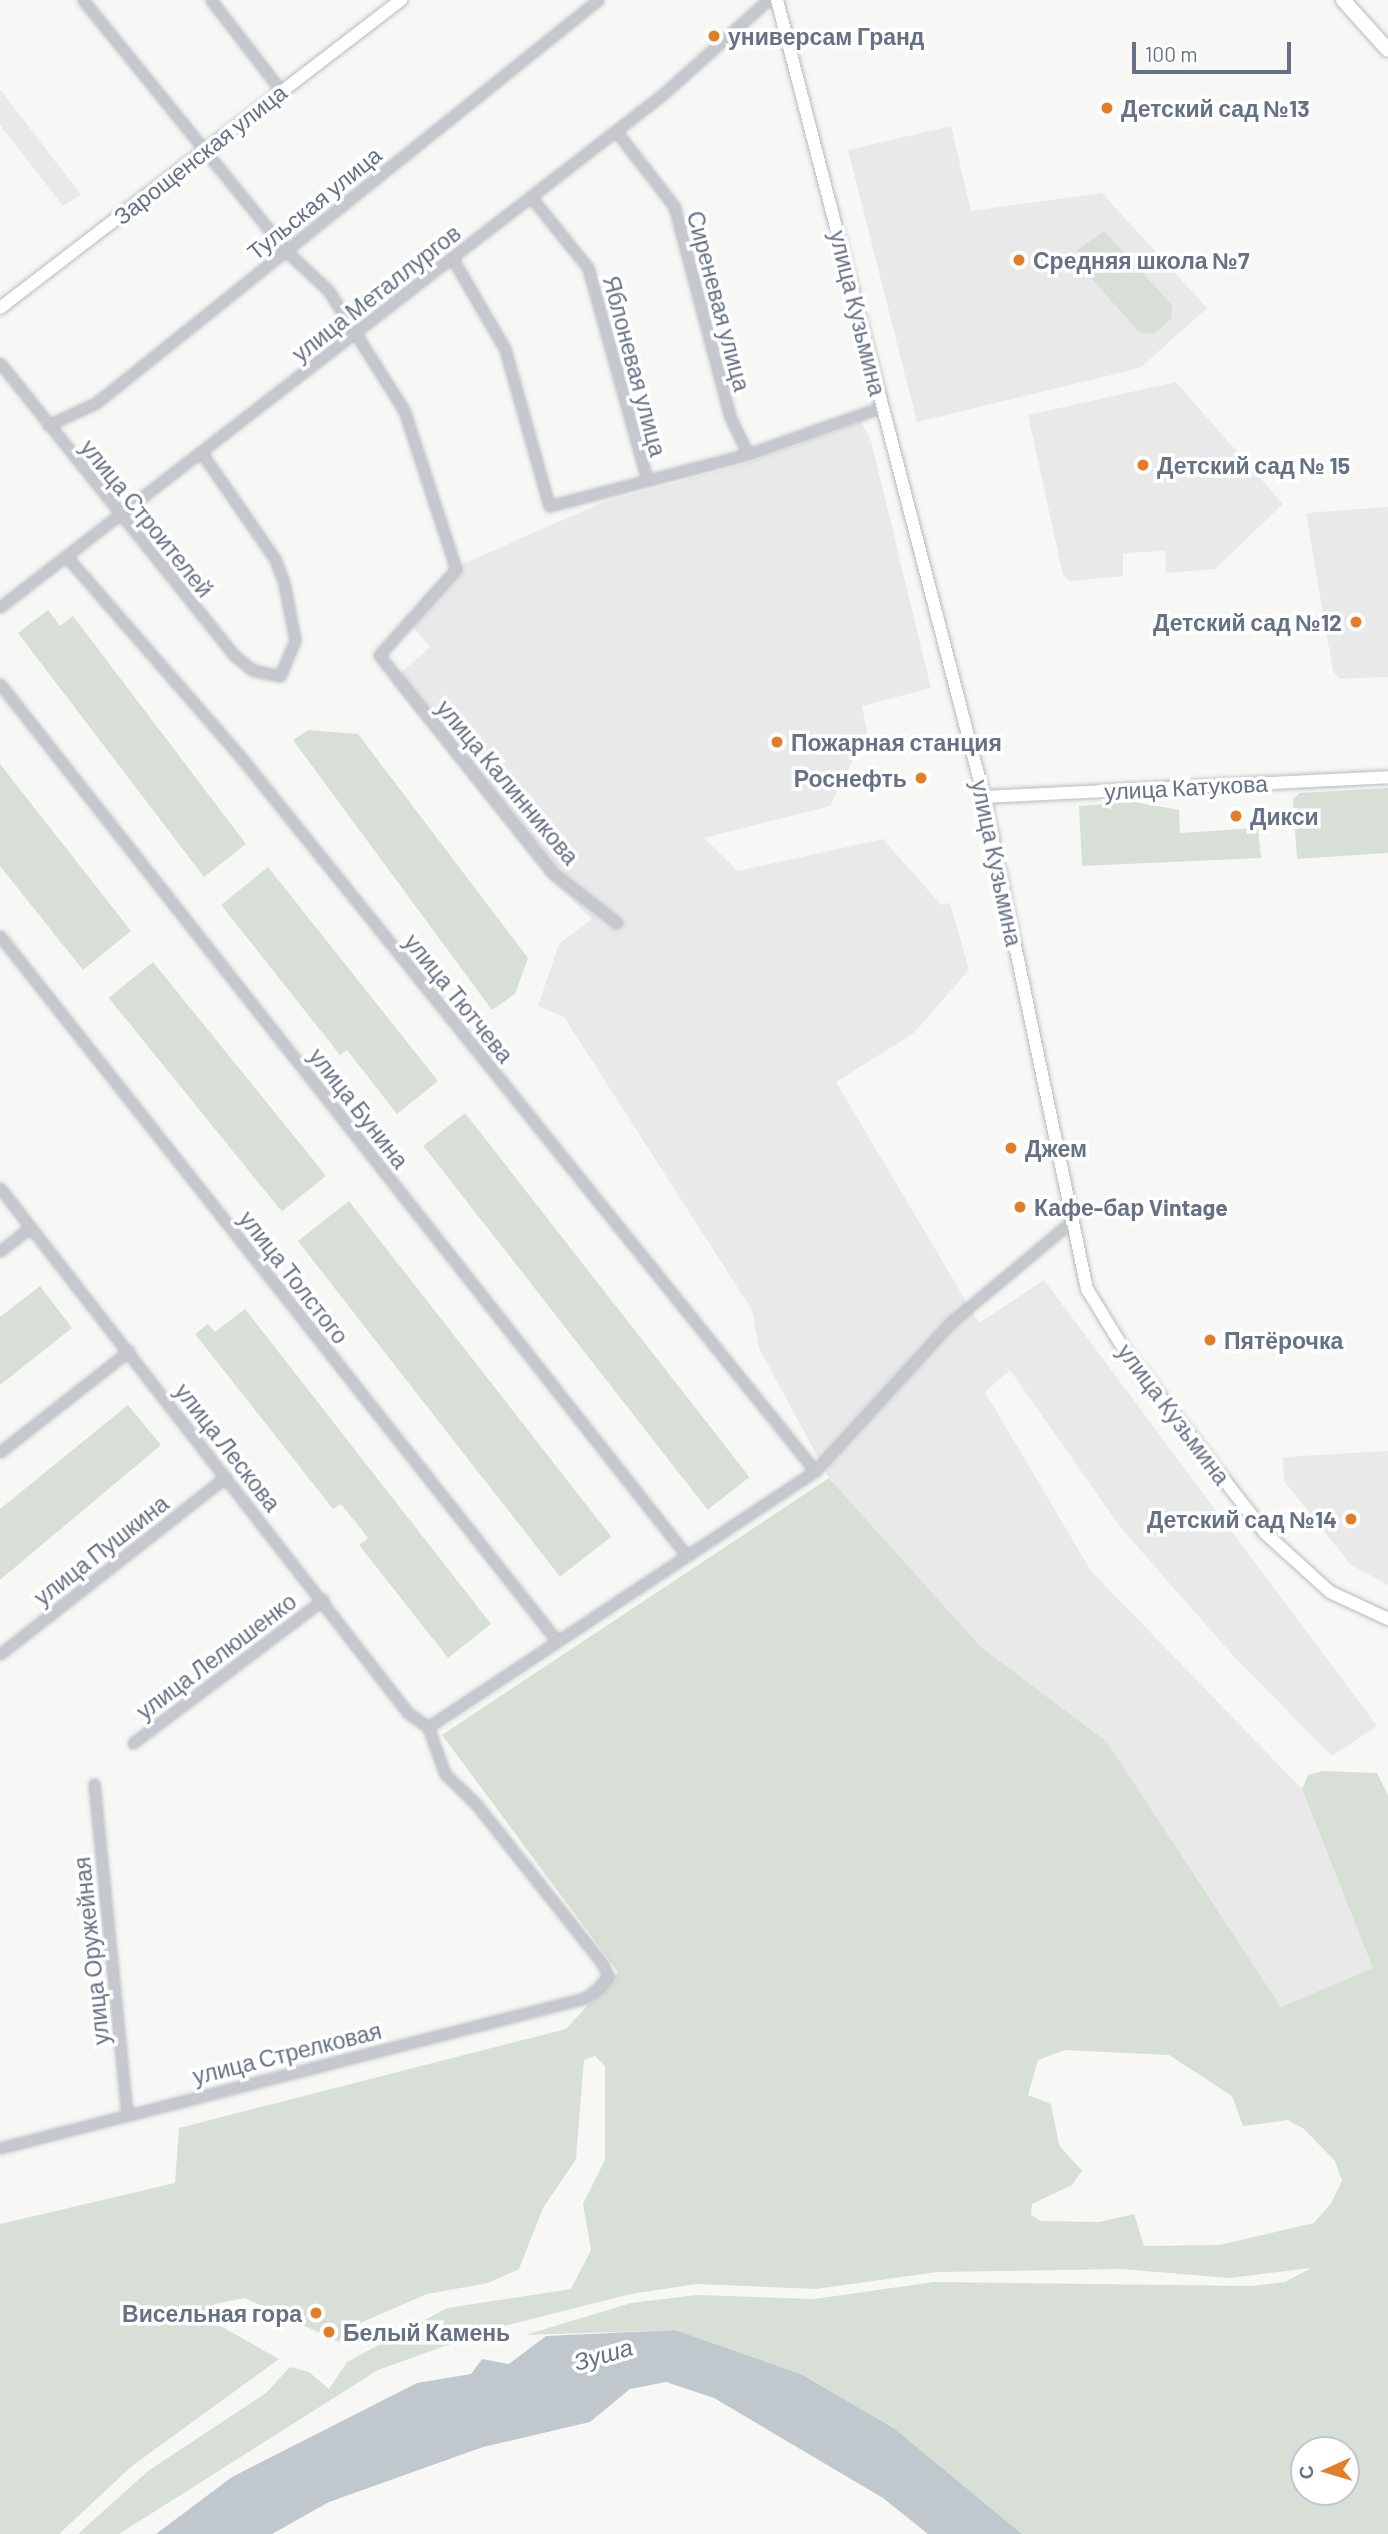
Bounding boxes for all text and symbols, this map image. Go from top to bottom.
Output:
place label: универсам Гранд [728,22,924,50]
marker: универсам Гранд [706,28,722,44]
scale bar [1136,28,1295,72]
text: 100 m [1145,41,1198,66]
street label: Зарощенская улица [108,78,292,230]
place label: Детский сад №13 [1121,94,1310,122]
marker: Детский сад №13 [1099,100,1115,116]
street label: Тульская улица [241,141,387,265]
street label: Сиреневая улица [682,208,756,394]
street label: улица Металлургов [286,219,466,367]
street label: улица Кузьмина [824,227,892,399]
place label: Средняя школа №7 [1033,246,1249,274]
marker: Средняя школа №7 [1011,252,1027,268]
street label: Яблоневая улица [598,273,672,459]
street label: улица Строителей [75,434,219,602]
place label: Детский сад № 15 [1157,451,1350,479]
marker: Детский сад № 15 [1135,457,1151,473]
place label: Детский сад №12 [1153,608,1342,636]
marker: Детский сад №12 [1348,614,1364,630]
street label: улица Калинникова [431,694,585,870]
place label: Пожарная станция [791,728,1002,756]
marker: Пожарная станция [769,734,785,750]
place label: Роснефть [794,764,907,792]
street label: улица Катукова [1104,769,1268,805]
marker: Роснефть [913,770,929,786]
street label: улица Кузьмина [966,777,1028,949]
place label: Дикси [1250,802,1319,830]
marker: Дикси [1228,808,1244,824]
street label: улица Тютчева [399,928,519,1068]
street label: улица Бунина [304,1042,414,1174]
place label: Джем [1025,1134,1087,1162]
marker: Джем [1003,1140,1019,1156]
place label: Кафе-бар Vintage [1034,1193,1228,1221]
marker: Кафе-бар Vintage [1012,1199,1028,1215]
street label: улица Толстого [234,1205,354,1349]
place label: Пятёрочка [1224,1326,1343,1354]
marker: Пятёрочка [1202,1332,1218,1348]
street label: улица Кузьмина [1112,1338,1236,1490]
street label: улица Лескова [169,1377,287,1517]
street label: улица Пушкина [28,1489,174,1611]
place label: Детский сад №14 [1147,1505,1337,1533]
marker: Детский сад №14 [1343,1511,1359,1527]
street label: улица Лелюшенко [131,1587,301,1725]
street label: улица Оружейная [67,1856,115,2046]
street label: улица Стрелковая [190,2016,384,2090]
place label: Висельная гора [122,2299,302,2327]
marker: Висельная гора [308,2305,324,2321]
place label: Белый Камень [343,2318,510,2346]
marker: Белый Камень [321,2324,337,2340]
water label: Зуша [570,2332,636,2376]
north arrow [1290,2436,1360,2506]
text: С [1294,2465,1317,2480]

